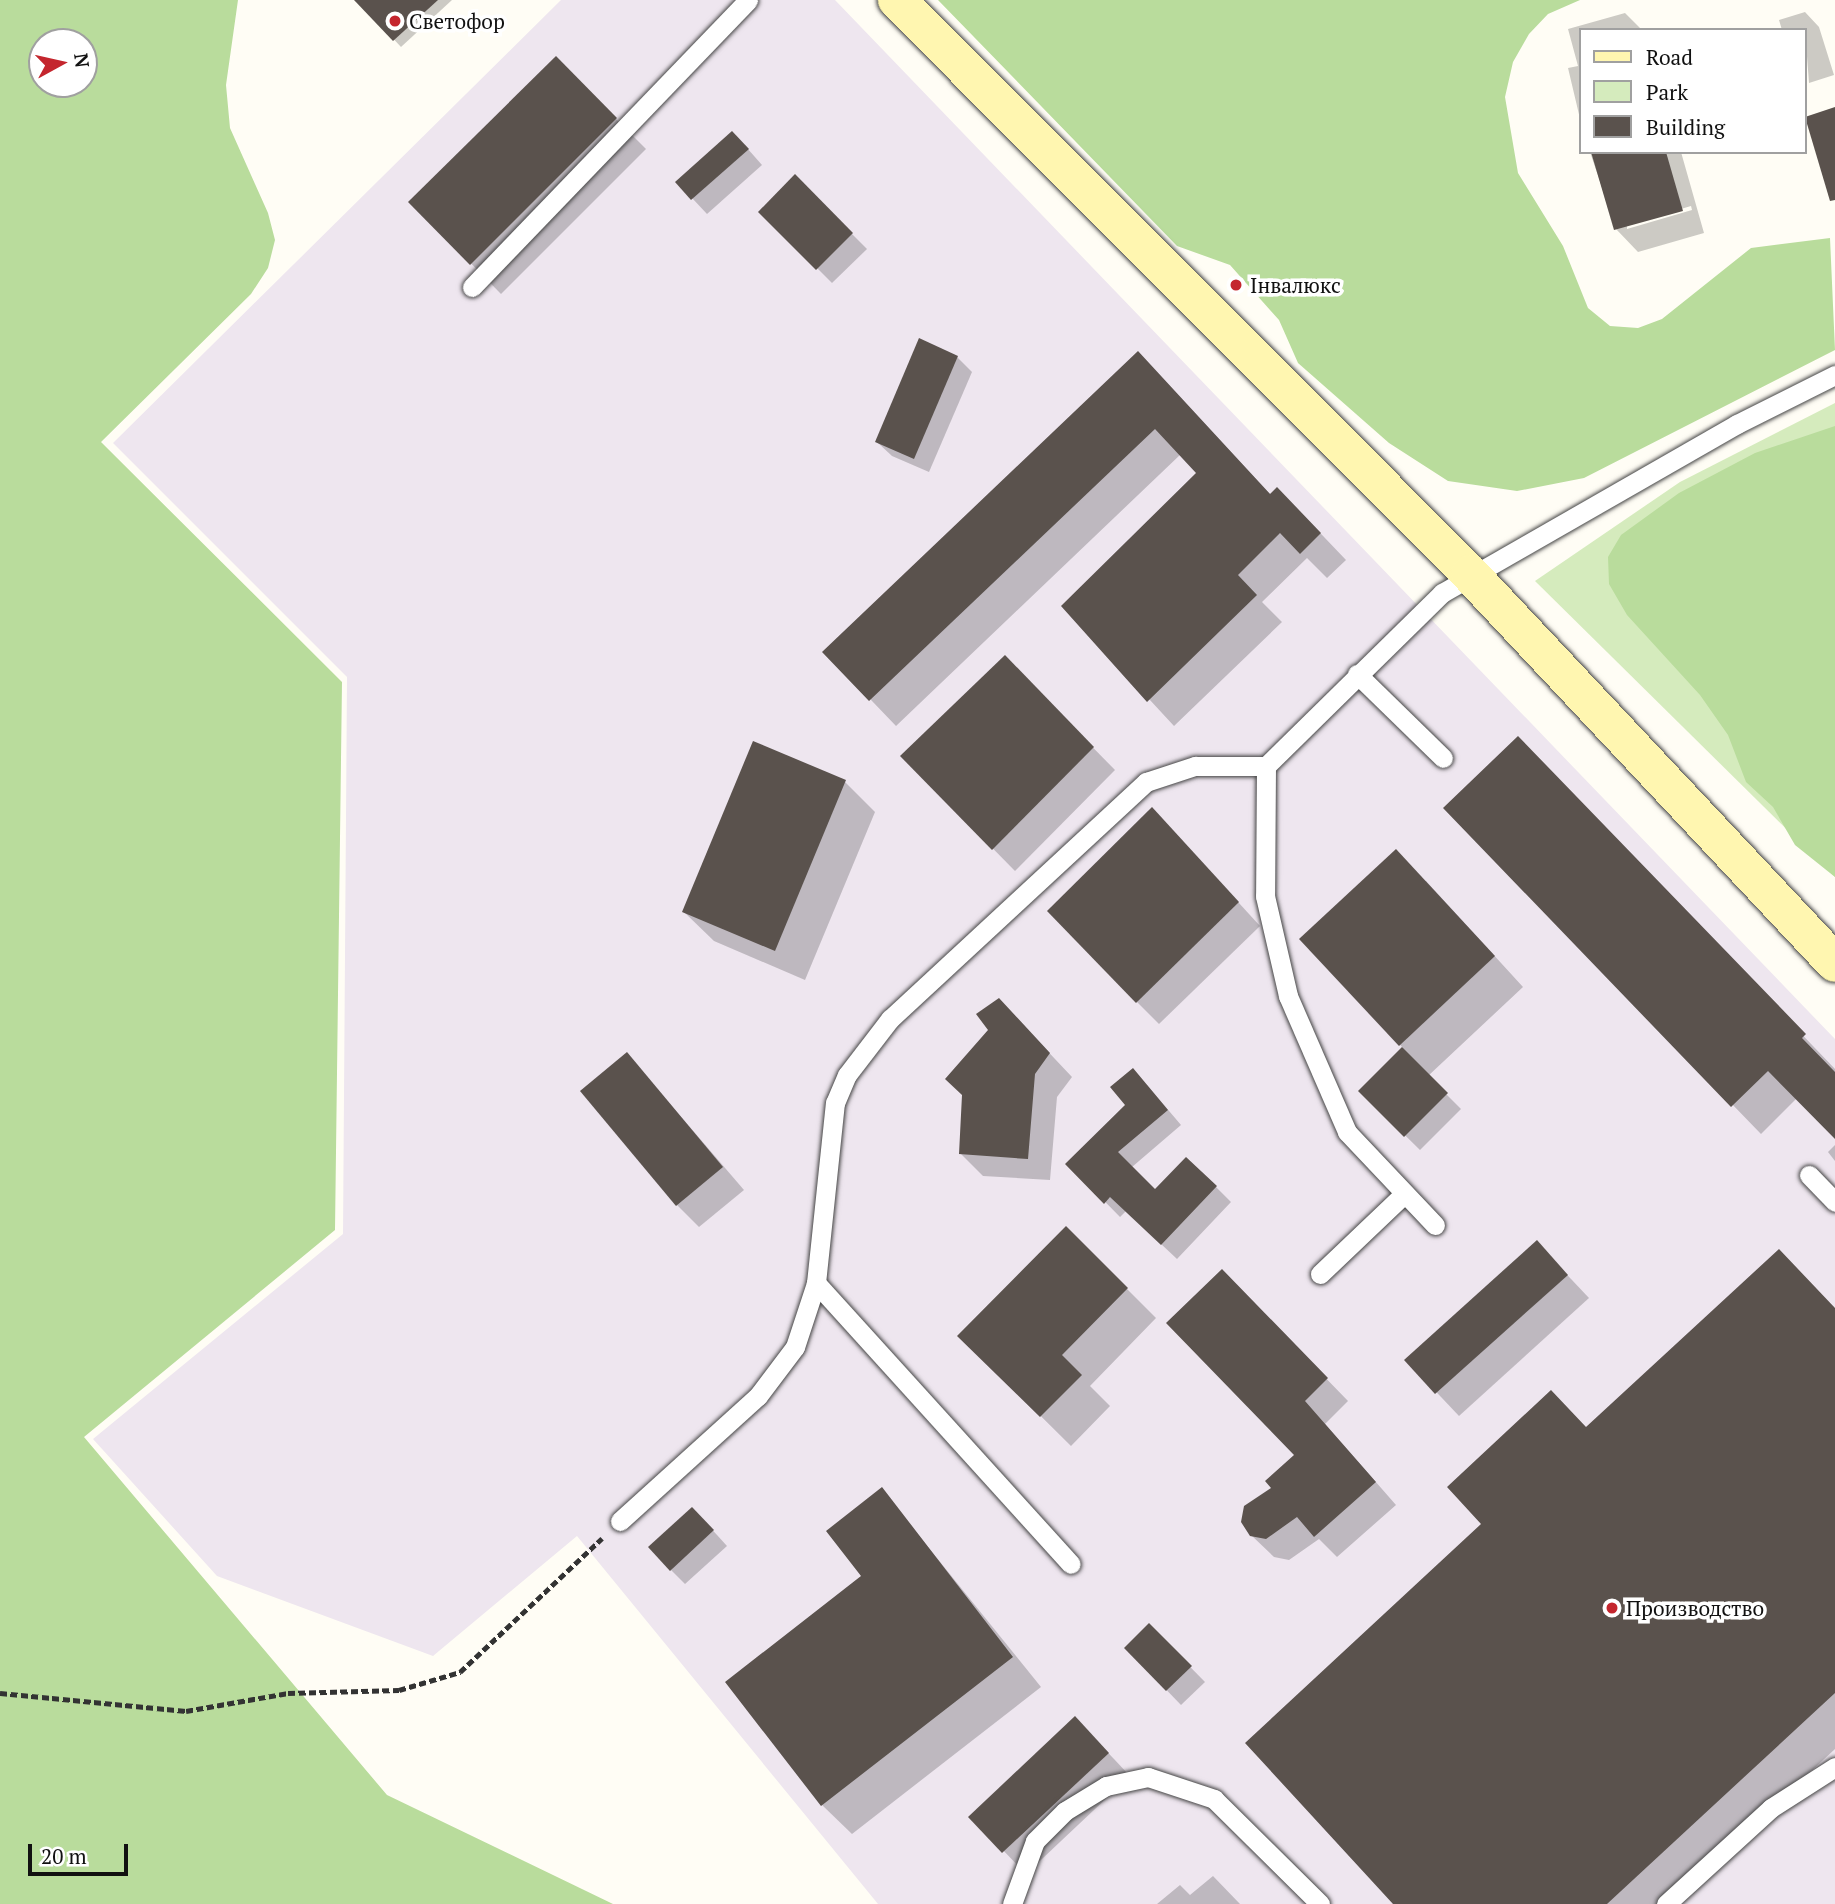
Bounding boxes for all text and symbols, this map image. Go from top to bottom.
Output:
place label: Светофор [409,8,505,34]
marker: Светофор [387,13,403,29]
north arrow [28,28,98,98]
legend [1580,28,1807,154]
text: Road [1646,43,1693,71]
text: N [69,51,96,69]
text: Park [1646,78,1688,106]
text: Building [1646,113,1725,141]
place label: Інвалюкс [1250,272,1341,298]
marker: Інвалюкс [1228,277,1244,293]
place label: Производство [1626,1595,1764,1621]
marker: Производство [1604,1600,1620,1616]
scale bar [32,1830,131,1874]
text: 20 m [41,1842,87,1870]

